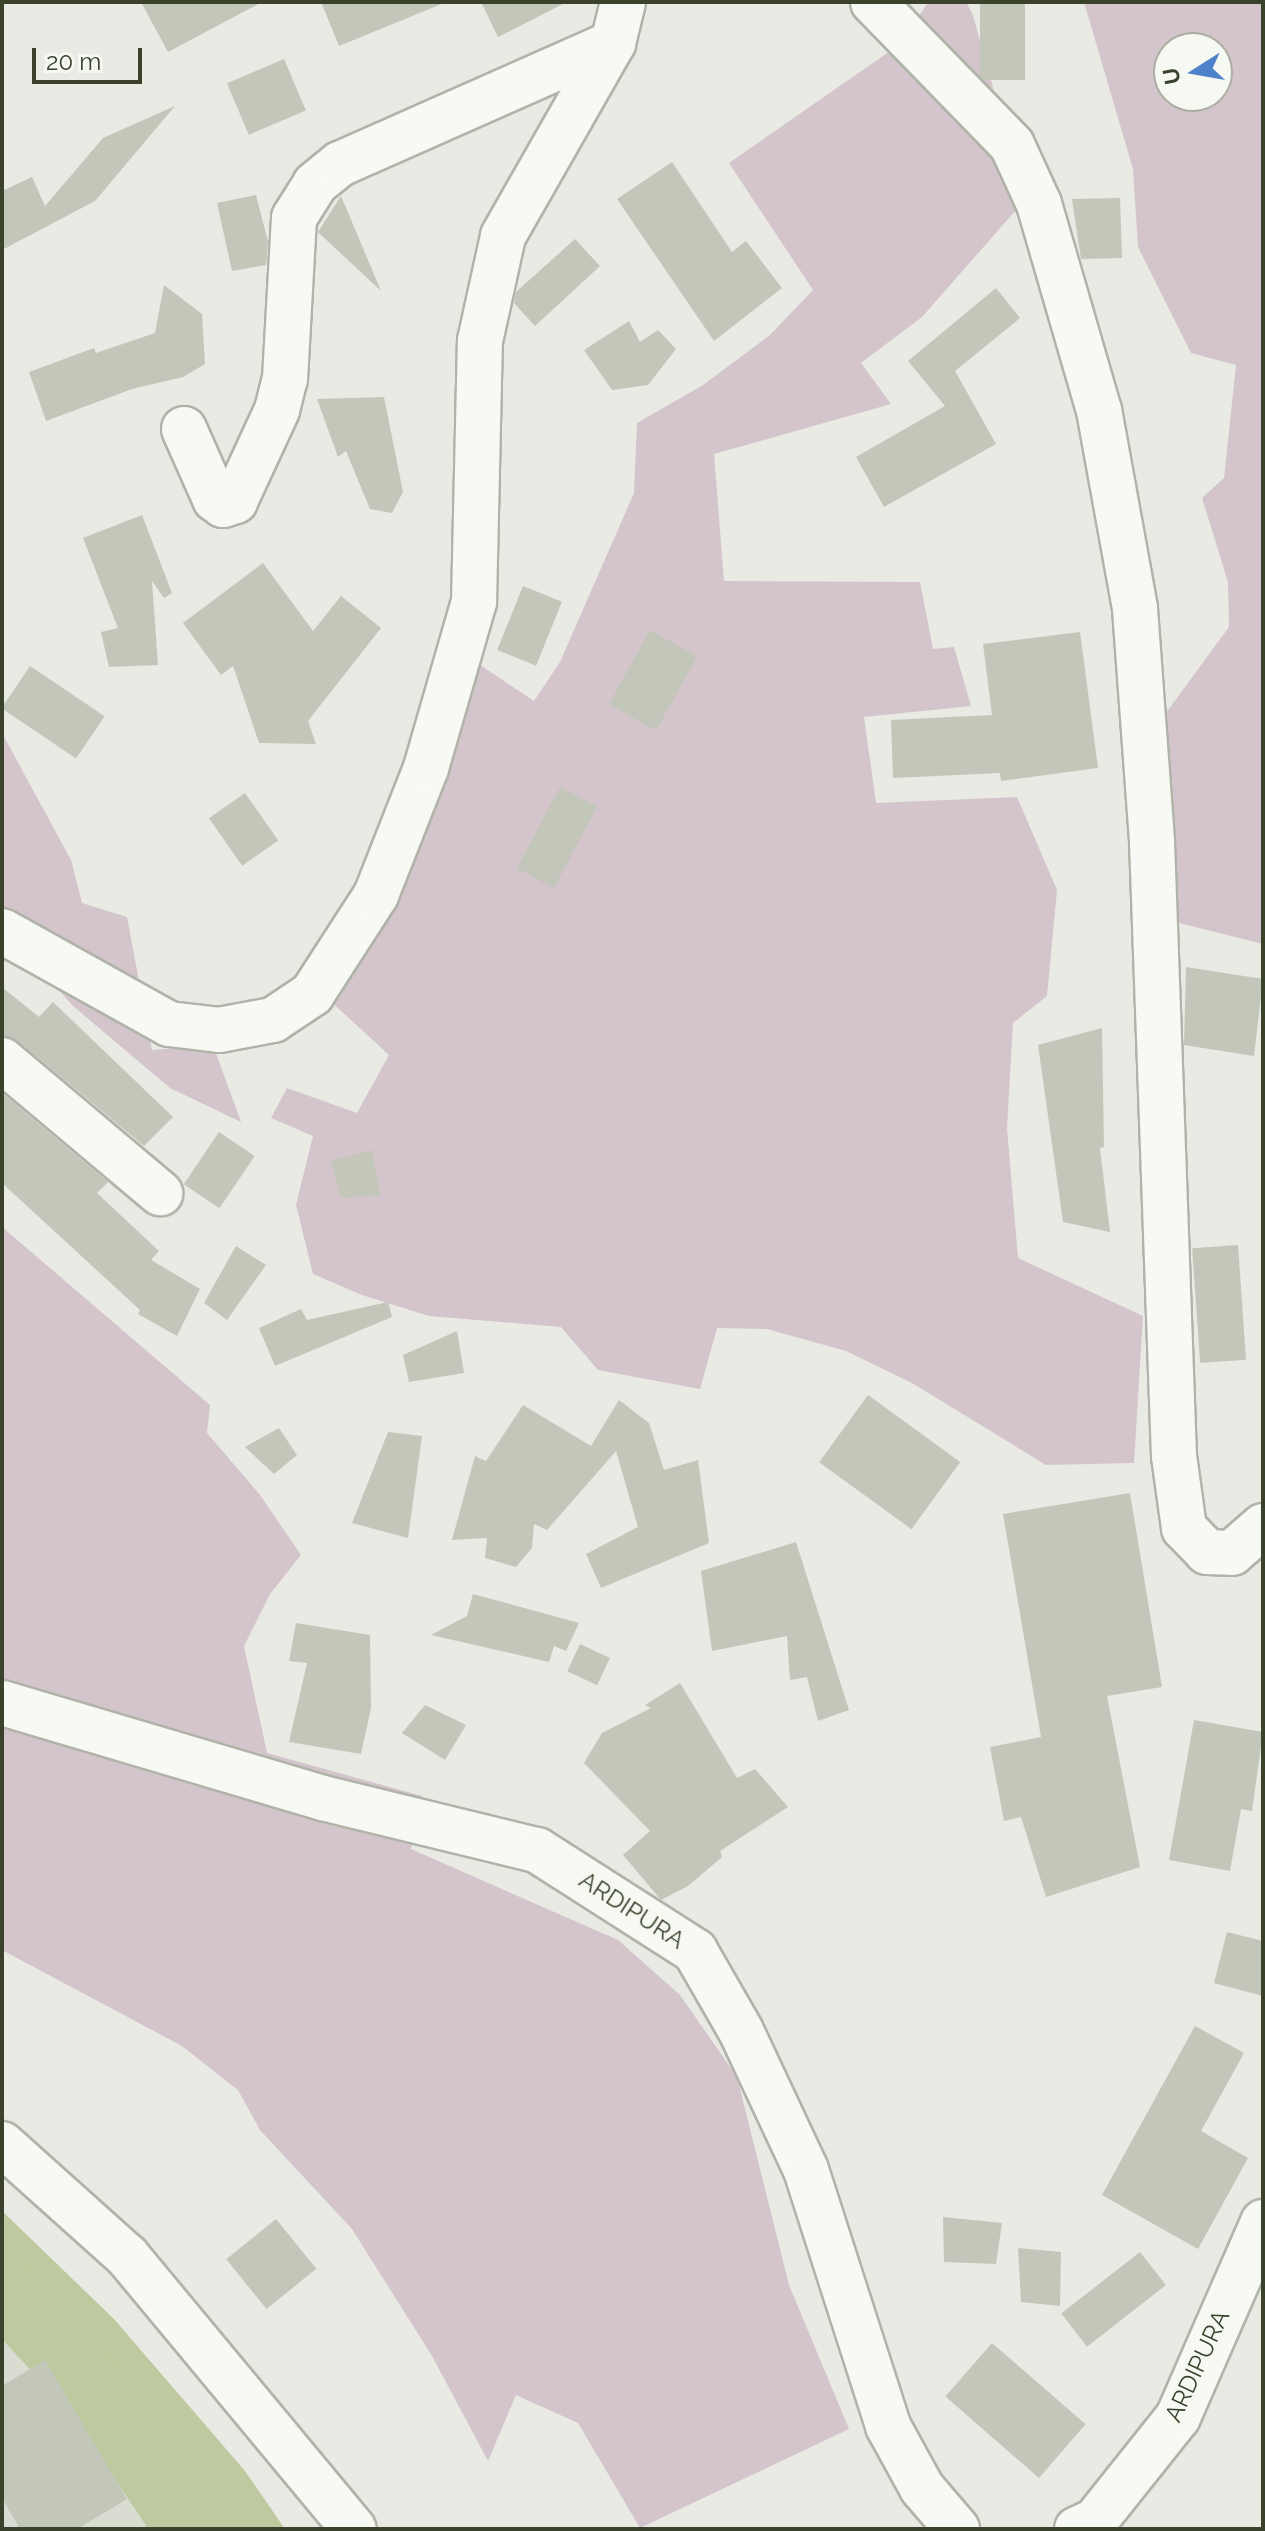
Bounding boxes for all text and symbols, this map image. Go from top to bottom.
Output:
scale bar [36,32,146,82]
north arrow [1153,32,1233,112]
text: 20 m [46,47,101,76]
text: U [1157,66,1186,87]
street label: ARDIPURA [574,1865,690,1955]
street label: ARDIPURA [1159,2306,1235,2426]

